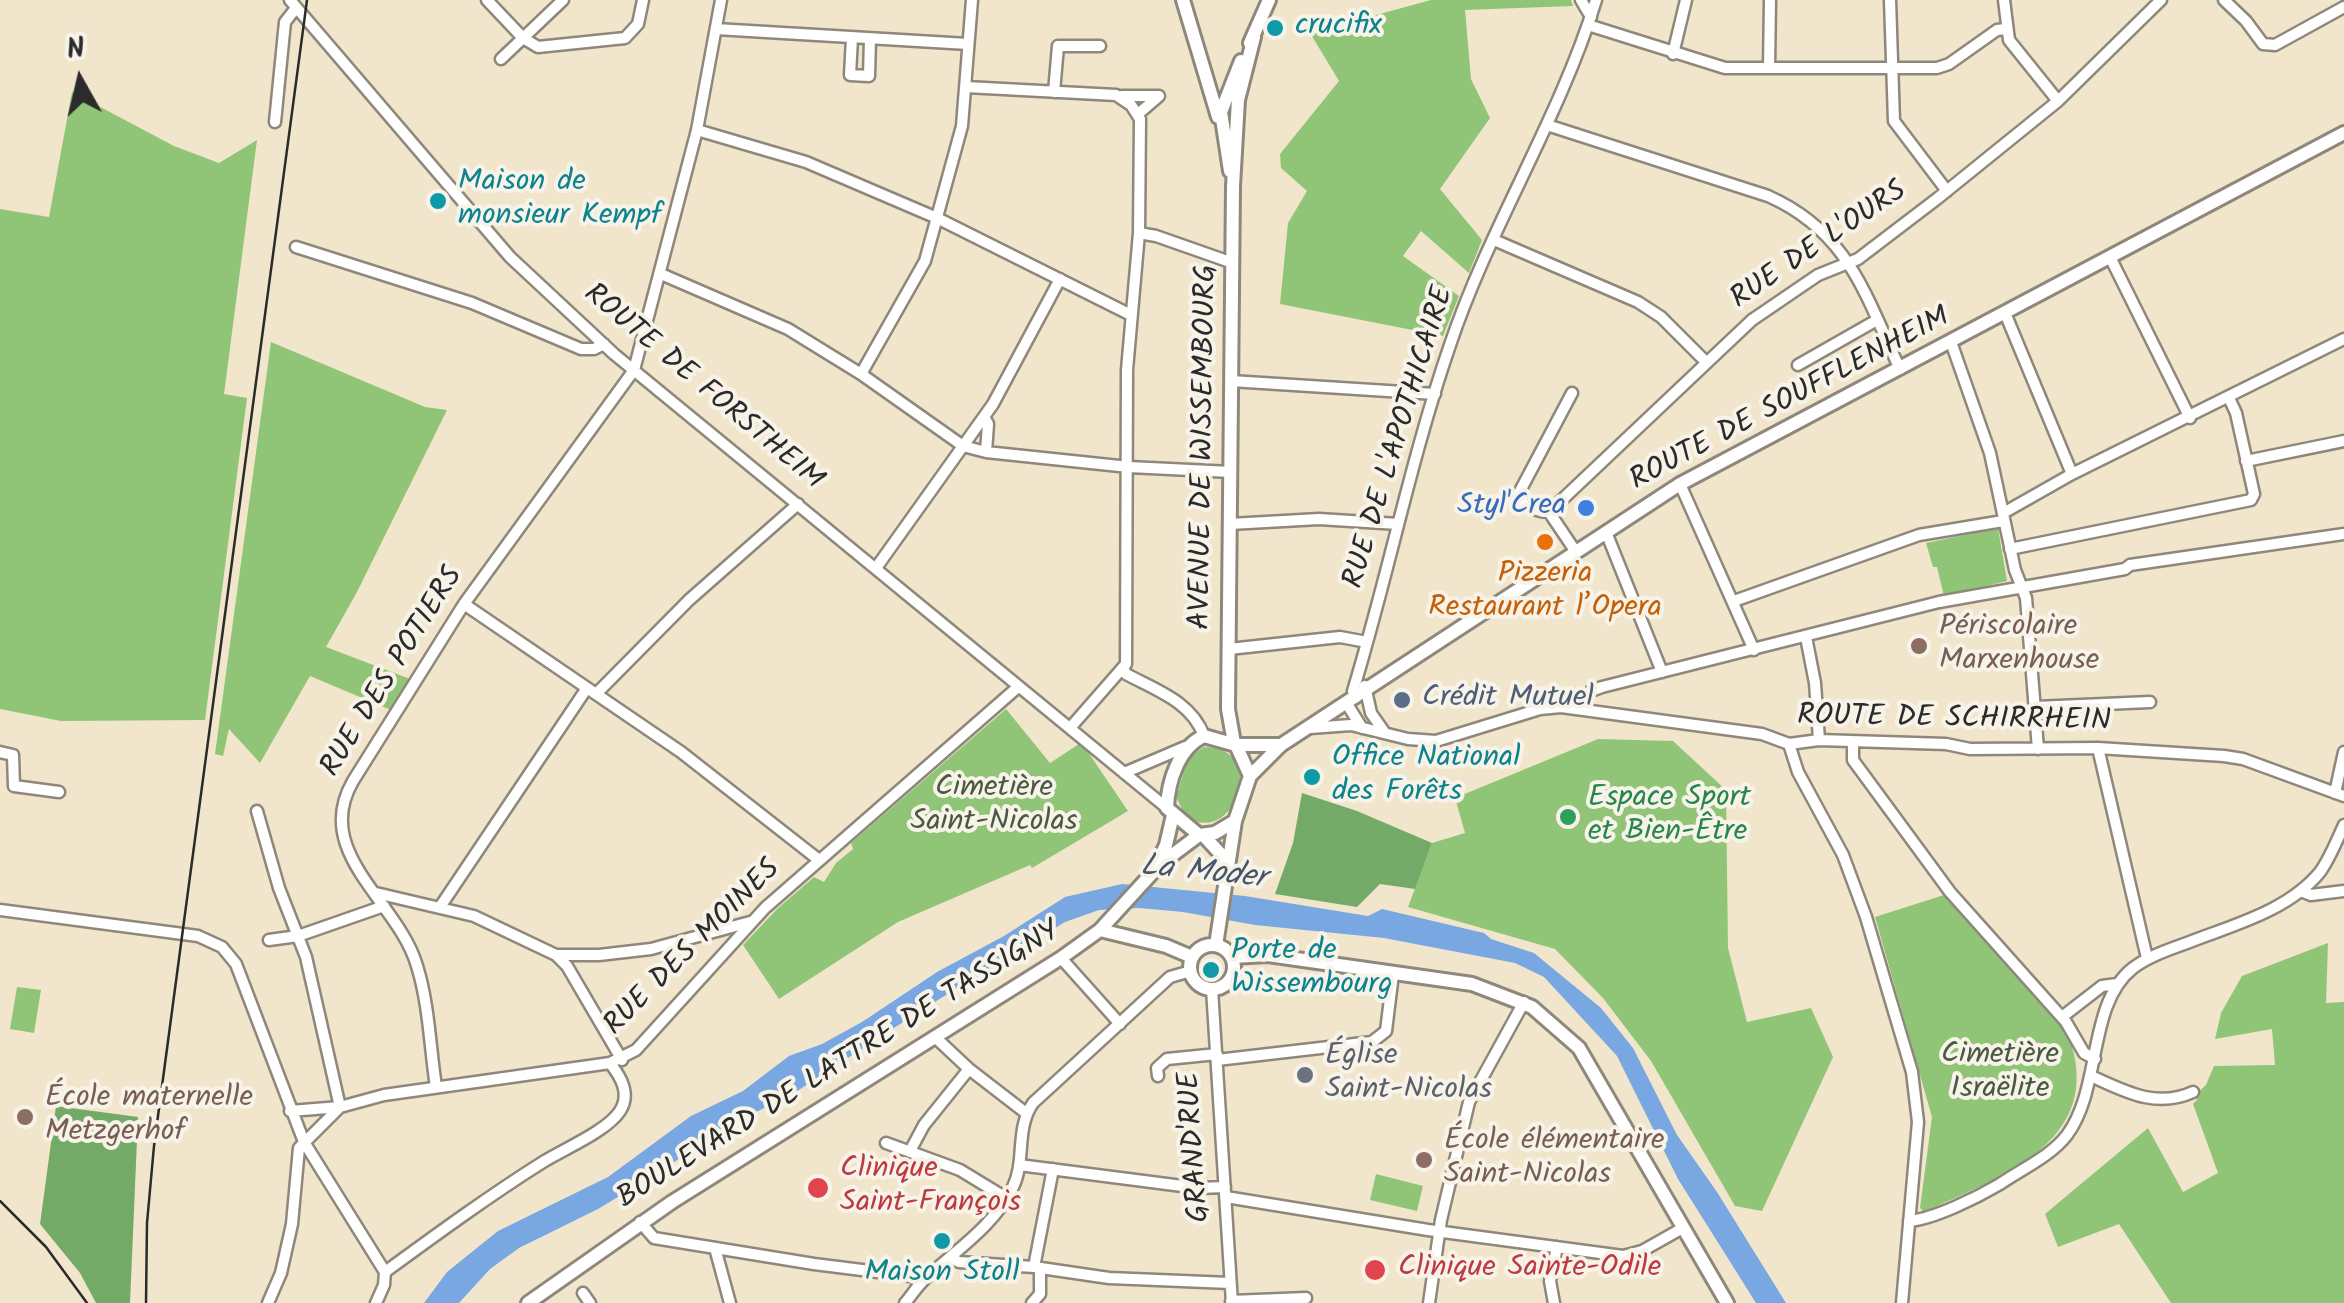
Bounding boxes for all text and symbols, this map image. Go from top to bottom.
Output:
place label: crucifix [1295,10,1382,46]
marker: crucifix [1264,17,1286,39]
text: N [64,26,88,73]
north arrow [30,30,130,130]
place label: Maison de monsieur Kempf [458,166,662,236]
street label: RUE DE L'OURS [1725,175,1915,319]
marker: Maison de monsieur Kempf [427,190,449,212]
street label: AVENUE DE WISSEMBOURG [1185,264,1227,630]
street label: ROUTE DE FORSTHEIM [575,278,829,500]
street label: RUE DE L'APOTHICAIRE [1338,283,1464,593]
street label: ROUTE DE SOUFFLENHEIM [1625,301,1957,501]
place label: Styl'Crea [1457,490,1566,526]
marker: Styl'Crea [1575,497,1597,519]
marker: Pizzeria Restaurant l’Opera [1534,531,1556,553]
place label: Pizzeria Restaurant l’Opera [1428,558,1662,628]
street label: RUE DES POTIERS [315,561,473,785]
place label: Périscolaire Marxenhouse [1939,611,2099,682]
marker: Périscolaire Marxenhouse [1908,635,1930,657]
place label: Crédit Mutuel [1422,682,1594,718]
marker: Crédit Mutuel [1391,689,1413,711]
street label: ROUTE DE SCHIRRHEIN [1797,700,2111,742]
place label: Office National des Forêts [1332,742,1521,812]
marker: Office National des Forêts [1301,766,1323,788]
park label: Cimetière Saint-Nicolas [910,772,1078,842]
place label: Espace Sport et Bien-Être [1588,782,1751,852]
marker: Espace Sport et Bien-Être [1557,806,1579,828]
water label: La Moder [1138,849,1268,901]
street label: RUE DES MOINES [598,853,790,1045]
street label: BOULEVARD DE LATTRE DE TASSIGNY [612,915,1068,1219]
place label: Porte de Wissembourg [1231,935,1392,1006]
marker: Porte de Wissembourg [1200,959,1222,981]
park label: Cimetière Israëlite [1941,1039,2059,1110]
place label: Église Saint-Nicolas [1325,1040,1492,1110]
marker: Église Saint-Nicolas [1294,1064,1316,1086]
street label: GRAND'RUE [1174,1070,1220,1224]
place label: École maternelle Metzgerhof [45,1082,253,1152]
marker: École maternelle Metzgerhof [14,1106,36,1128]
place label: École élémentaire Saint-Nicolas [1444,1125,1665,1196]
marker: École élémentaire Saint-Nicolas [1413,1149,1435,1171]
place label: Clinique Saint-François [840,1153,1021,1224]
marker: Clinique Saint-François [805,1175,831,1201]
marker: Maison Stoll [931,1230,953,1252]
place label: Clinique Sainte-Odile [1398,1252,1661,1288]
place label: Maison Stoll [864,1257,1020,1293]
marker: Clinique Sainte-Odile [1362,1257,1388,1283]

